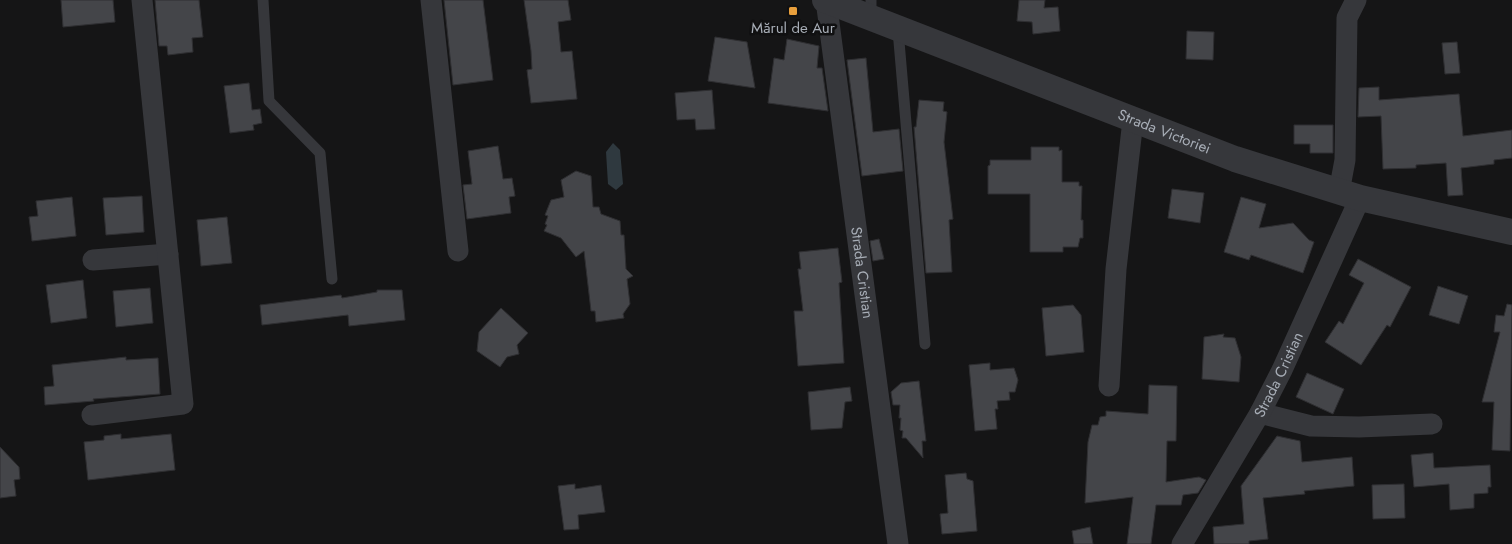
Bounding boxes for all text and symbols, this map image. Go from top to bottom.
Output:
marker: Mărul de Aur [787,5,799,17]
place label: Mărul de Aur [751,17,836,39]
street label: Strada Victoriei [1115,104,1214,160]
street label: Strada Cristian [845,225,879,320]
street label: Strada Cristian [1249,329,1309,421]

